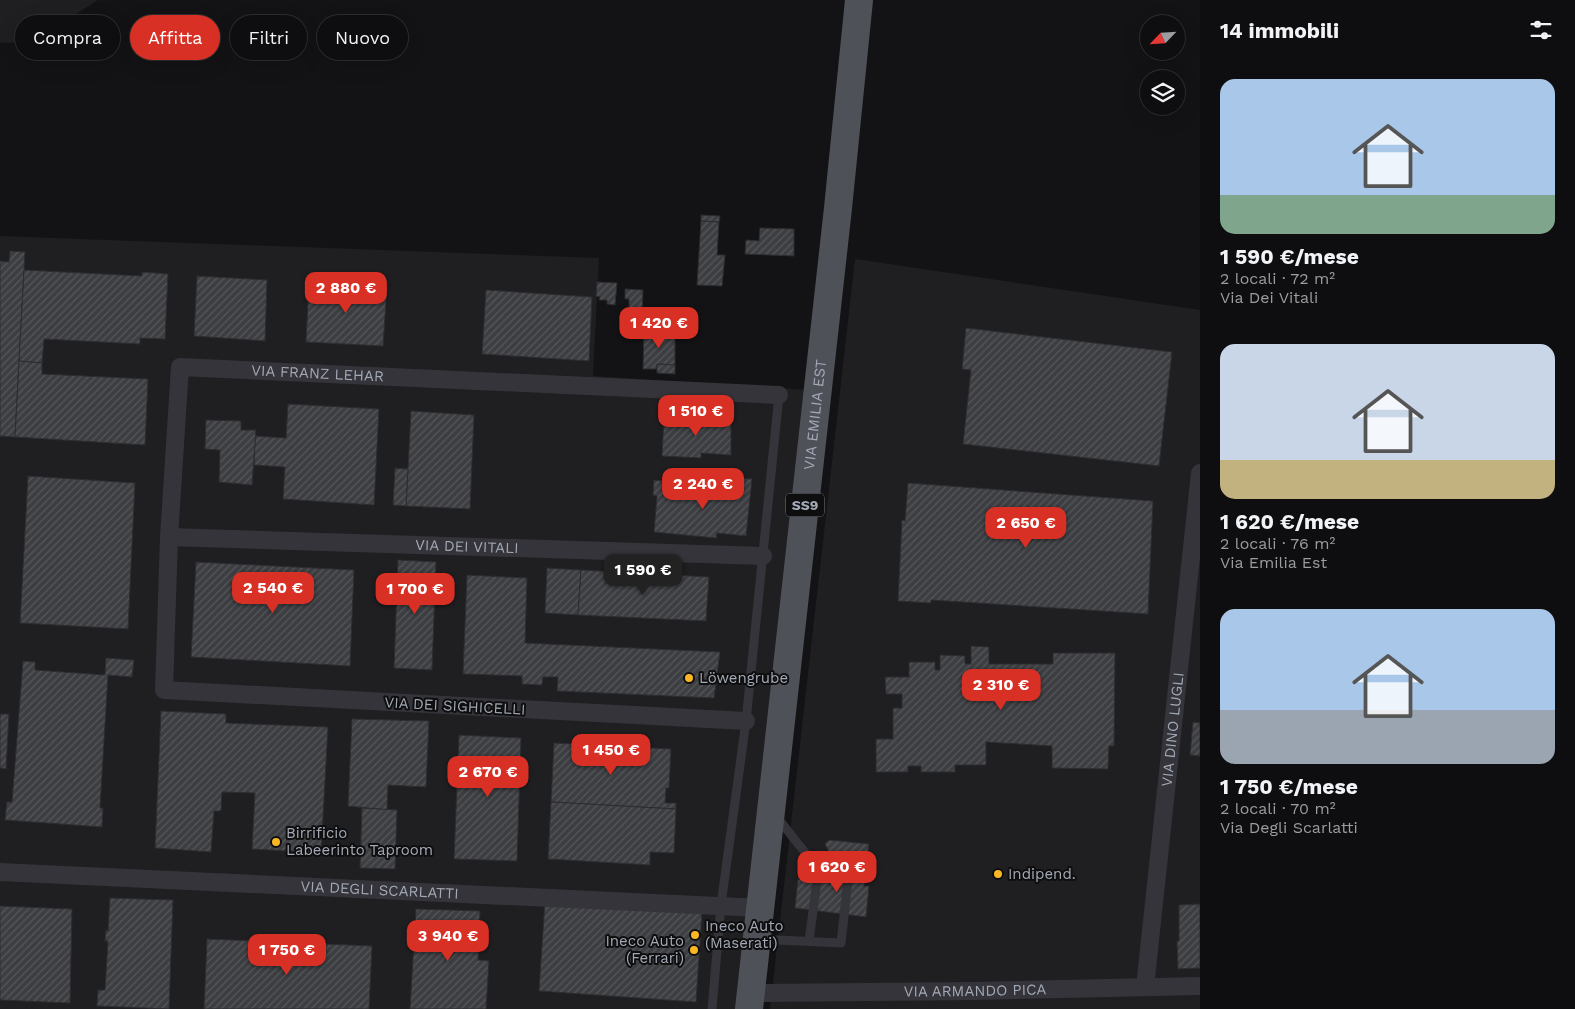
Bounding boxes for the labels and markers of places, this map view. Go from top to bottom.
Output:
pin: 2 880 € [300,272,392,314]
pin: 1 420 € [613,306,705,349]
pin: 1 510 € [650,394,742,437]
pin: 2 240 € [657,468,749,510]
pin: 2 650 € [980,506,1072,549]
pin: 1 590 € [597,554,689,596]
pin: 2 540 € [227,572,319,614]
pin: 1 700 € [369,572,461,615]
pin: 2 310 € [955,668,1047,711]
place label: Löwengrube [699,669,788,687]
marker: Löwengrube [683,672,695,684]
pin: 1 450 € [565,734,657,776]
pin: 2 670 € [442,756,534,798]
place label: Birrificio Labeerinto Taproom [286,824,433,859]
marker: Birrificio Labeerinto Taproom [270,836,282,848]
pin: 1 620 € [791,850,883,893]
place label: Indipend. [1008,865,1076,883]
marker: Indipend. [992,868,1004,880]
place label: Ineco Auto (Maserati) [705,917,784,952]
pin: 3 940 € [402,920,494,962]
marker: Ineco Auto (Maserati) [689,929,701,941]
place label: Ineco Auto (Ferrari) [605,932,684,967]
pin: 1 750 € [241,934,333,976]
marker: Ineco Auto (Ferrari) [688,944,700,956]

